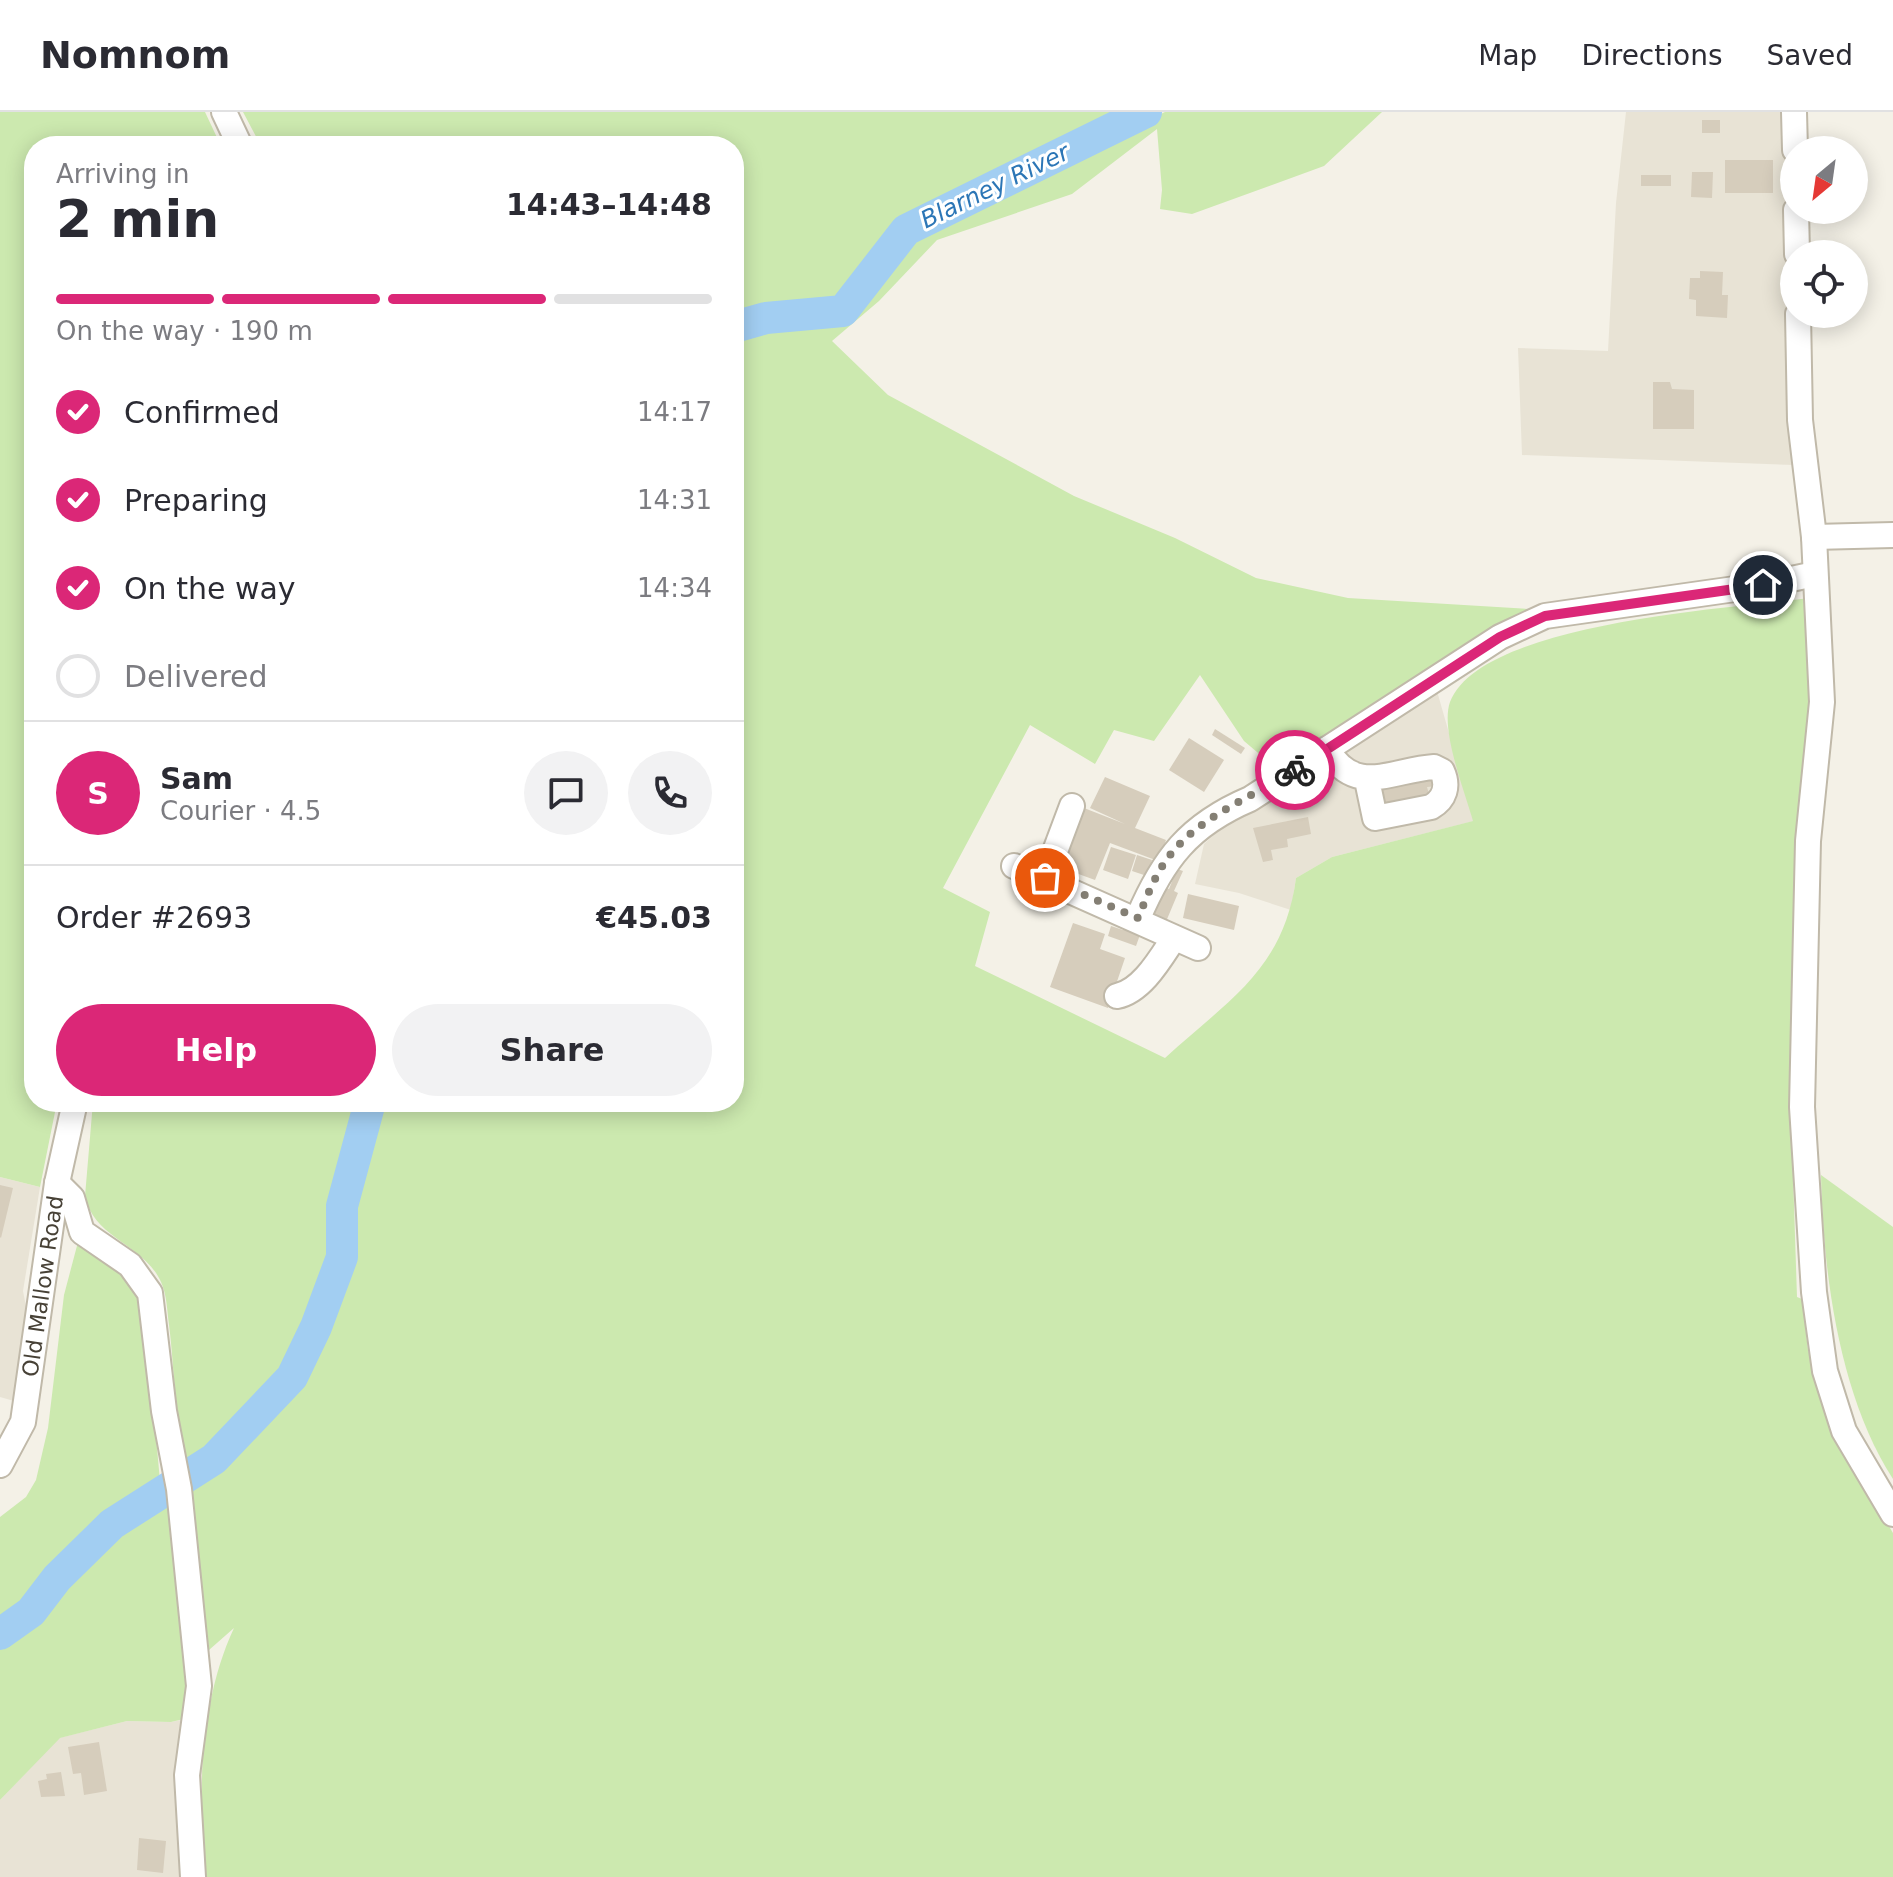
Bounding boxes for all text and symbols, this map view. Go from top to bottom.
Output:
text: Nomnom [40,33,230,77]
text: Map [1478,39,1537,72]
text: Directions [1581,39,1722,72]
text: Saved [1766,39,1853,72]
north arrow [1780,136,1868,224]
map controls [1780,136,1868,328]
water label: Blarney River [916,137,1076,234]
text: Arriving in [56,159,190,189]
text: 14:43–14:48 [506,187,712,222]
text: 2 min [56,189,219,249]
button: locate [1780,240,1868,328]
text: On the way · 190 m [56,316,313,346]
icon: check [56,390,100,434]
text: Confirmed [124,395,280,430]
text: 14:17 [637,397,712,427]
icon: check [56,478,100,522]
text: Preparing [124,483,268,518]
text: 14:31 [637,485,712,515]
pin [1729,551,1797,619]
icon: home [1741,563,1785,607]
icon: check [56,566,100,610]
text: On the way [124,571,296,606]
text: 14:34 [637,573,712,603]
text: Delivered [124,659,268,694]
courier [1255,730,1335,810]
icon: bike [1273,748,1317,792]
button: chat [524,751,608,835]
button: phone [628,751,712,835]
text: Sam [160,761,233,796]
text: S [87,776,109,811]
text: Courier · 4.5 [160,796,321,826]
pin [1011,844,1079,912]
icon: bag [1023,856,1067,900]
text: Order #2693 [56,900,252,935]
text: €45.03 [596,900,712,935]
button: Help [56,1004,376,1096]
button: Share [392,1004,712,1096]
street label: Old Mallow Road [18,1194,68,1378]

